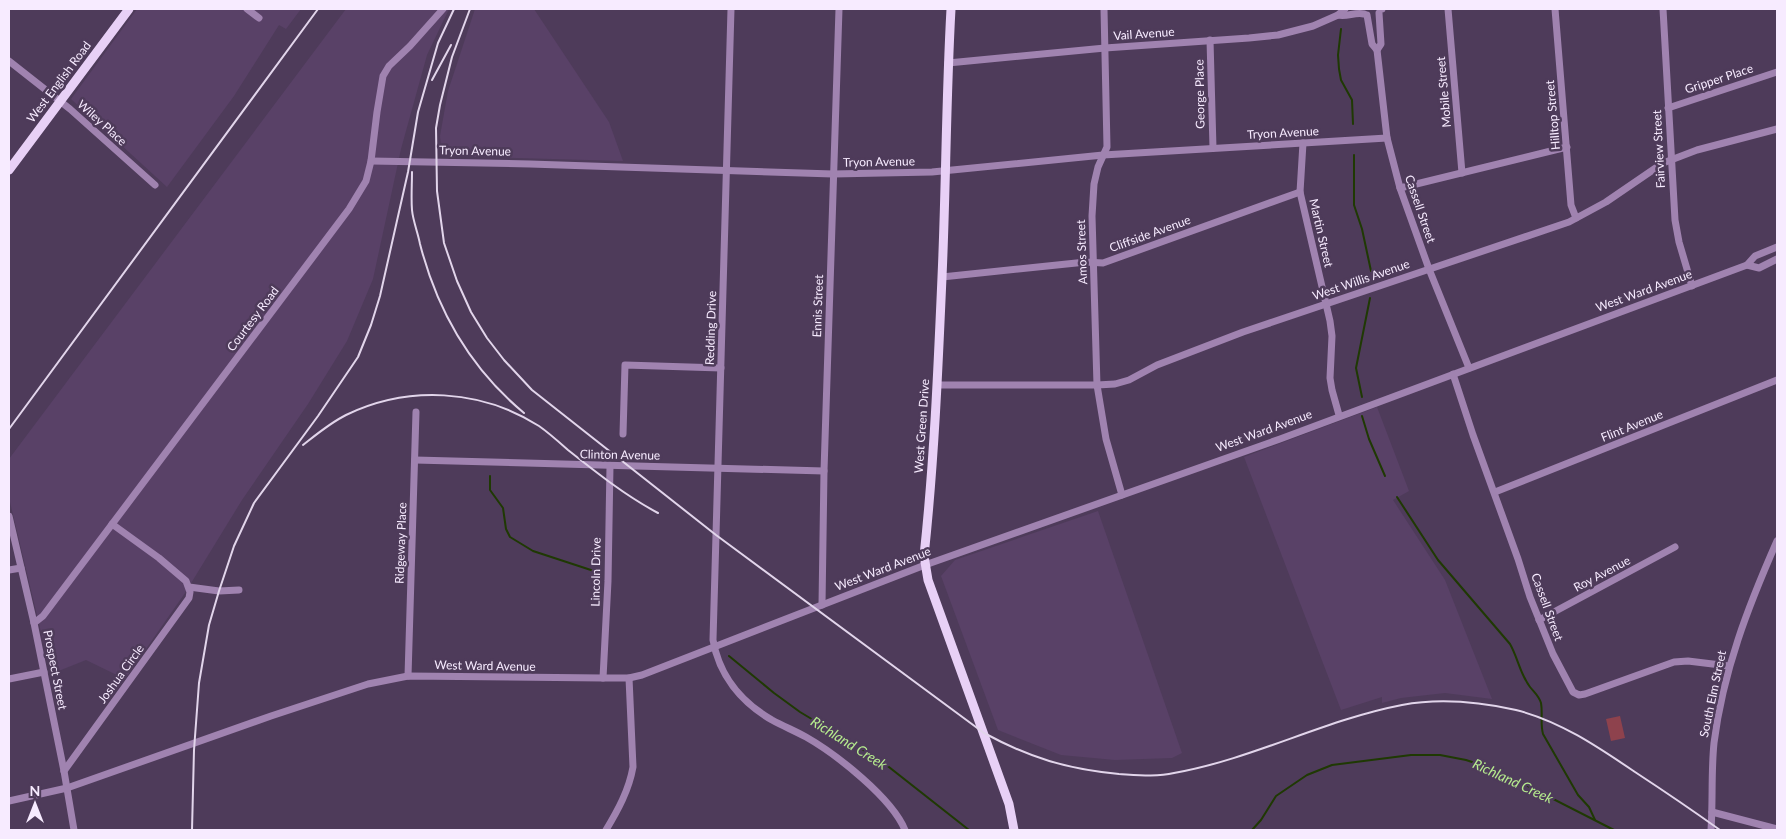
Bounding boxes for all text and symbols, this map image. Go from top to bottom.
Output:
street label: Vail Avenue [1113,24,1175,43]
street label: West English Road [23,38,94,125]
street label: Mobile Street [1433,55,1454,128]
street label: George Place [1191,59,1208,129]
street label: Gripper Place [1683,60,1755,97]
street label: Hilltop Street [1542,79,1563,151]
street label: Wiley Place [75,97,130,149]
street label: Fairview Street [1649,109,1668,189]
street label: Tryon Avenue [1247,123,1319,142]
street label: Tryon Avenue [439,142,511,159]
street label: Tryon Avenue [843,153,915,170]
street label: Cassell Street [1402,173,1439,246]
street label: Martin Street [1306,197,1337,269]
street label: Cliffside Avenue [1107,212,1192,255]
street label: Amos Street [1073,219,1090,285]
street label: West Willis Avenue [1310,256,1411,303]
street label: West Ward Avenue [1594,266,1694,315]
street label: Ennis Street [809,274,826,338]
street label: Courtesy Road [223,283,282,354]
street label: Redding Drive [702,291,719,365]
street label: West Green Drive [911,378,932,474]
street label: West Ward Avenue [1214,406,1314,455]
street label: Flint Avenue [1599,406,1665,445]
street label: Clinton Avenue [580,446,660,463]
street label: Ridgeway Place [392,502,409,584]
street label: Lincoln Drive [587,537,604,607]
street label: West Ward Avenue [833,543,933,594]
street label: Roy Avenue [1571,552,1633,595]
street label: Cassell Street [1528,571,1567,643]
street label: Prospect Street [40,629,71,712]
street label: Joshua Circle [94,641,147,706]
street label: South Elm Street [1696,648,1729,739]
street label: West Ward Avenue [434,657,536,674]
water label: Richland Creek [808,712,891,773]
water label: Richland Creek [1470,755,1556,807]
north arrow [10,779,60,829]
text: N [30,782,40,799]

